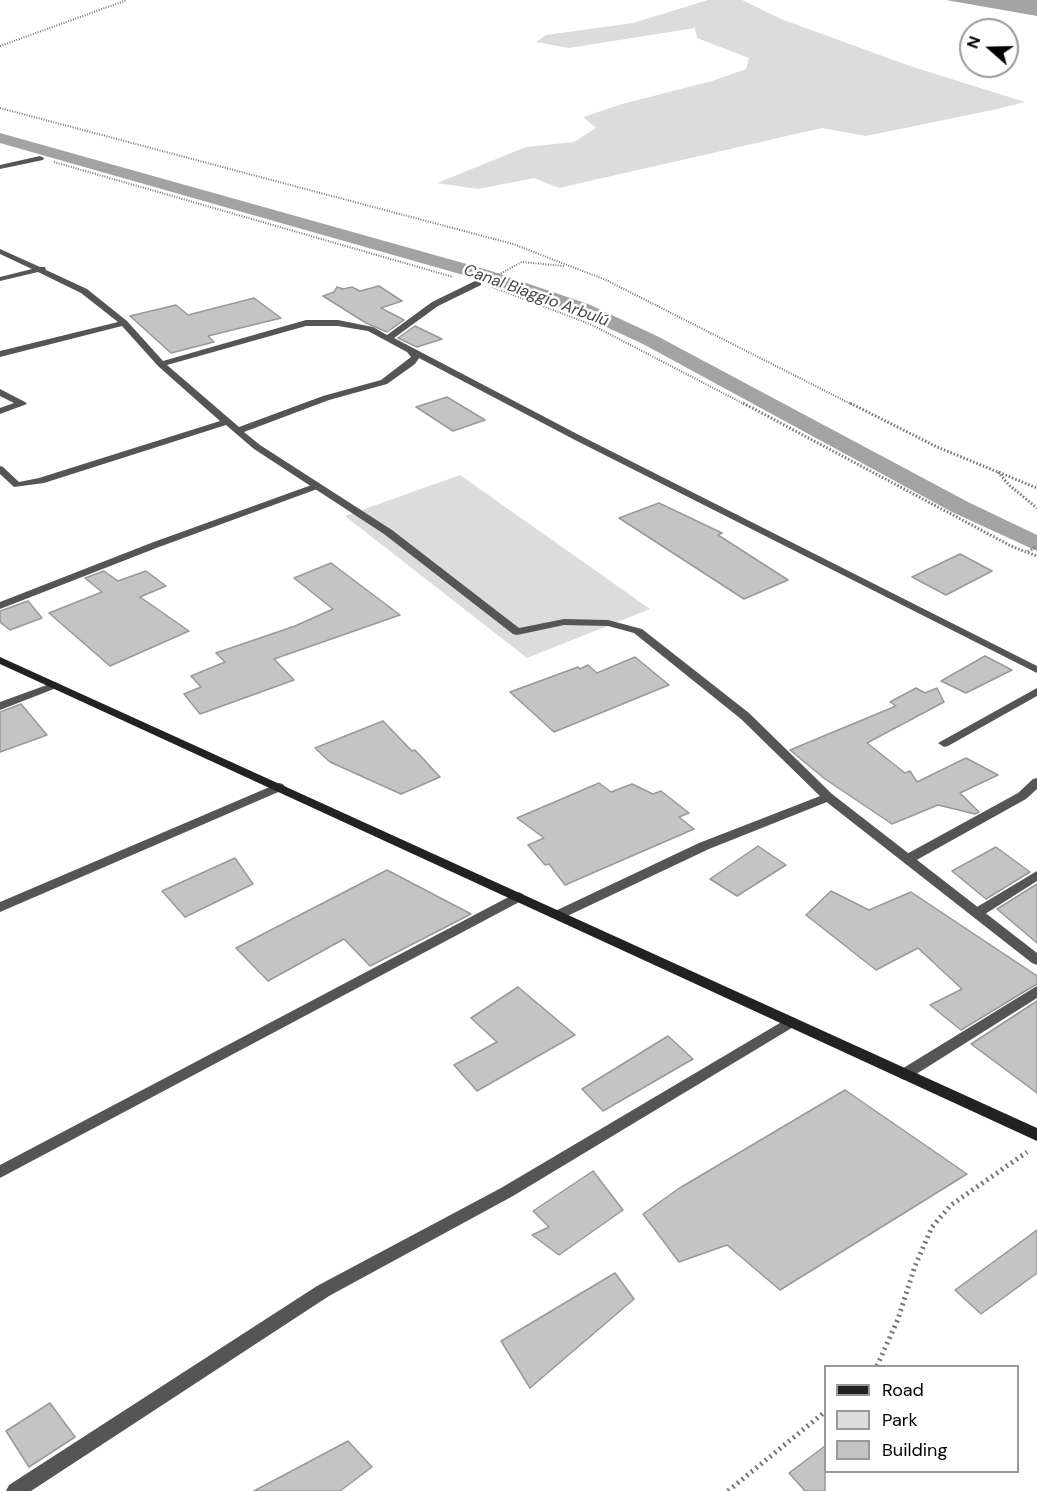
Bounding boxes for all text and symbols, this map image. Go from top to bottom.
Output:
north arrow [959,18,1019,78]
text: N [962,33,985,51]
water label: Canal Biaggio Arbulú [461,261,611,331]
legend [824,1365,1019,1473]
text: Road [882,1378,924,1402]
text: Park [882,1408,918,1432]
text: Building [882,1438,947,1462]

